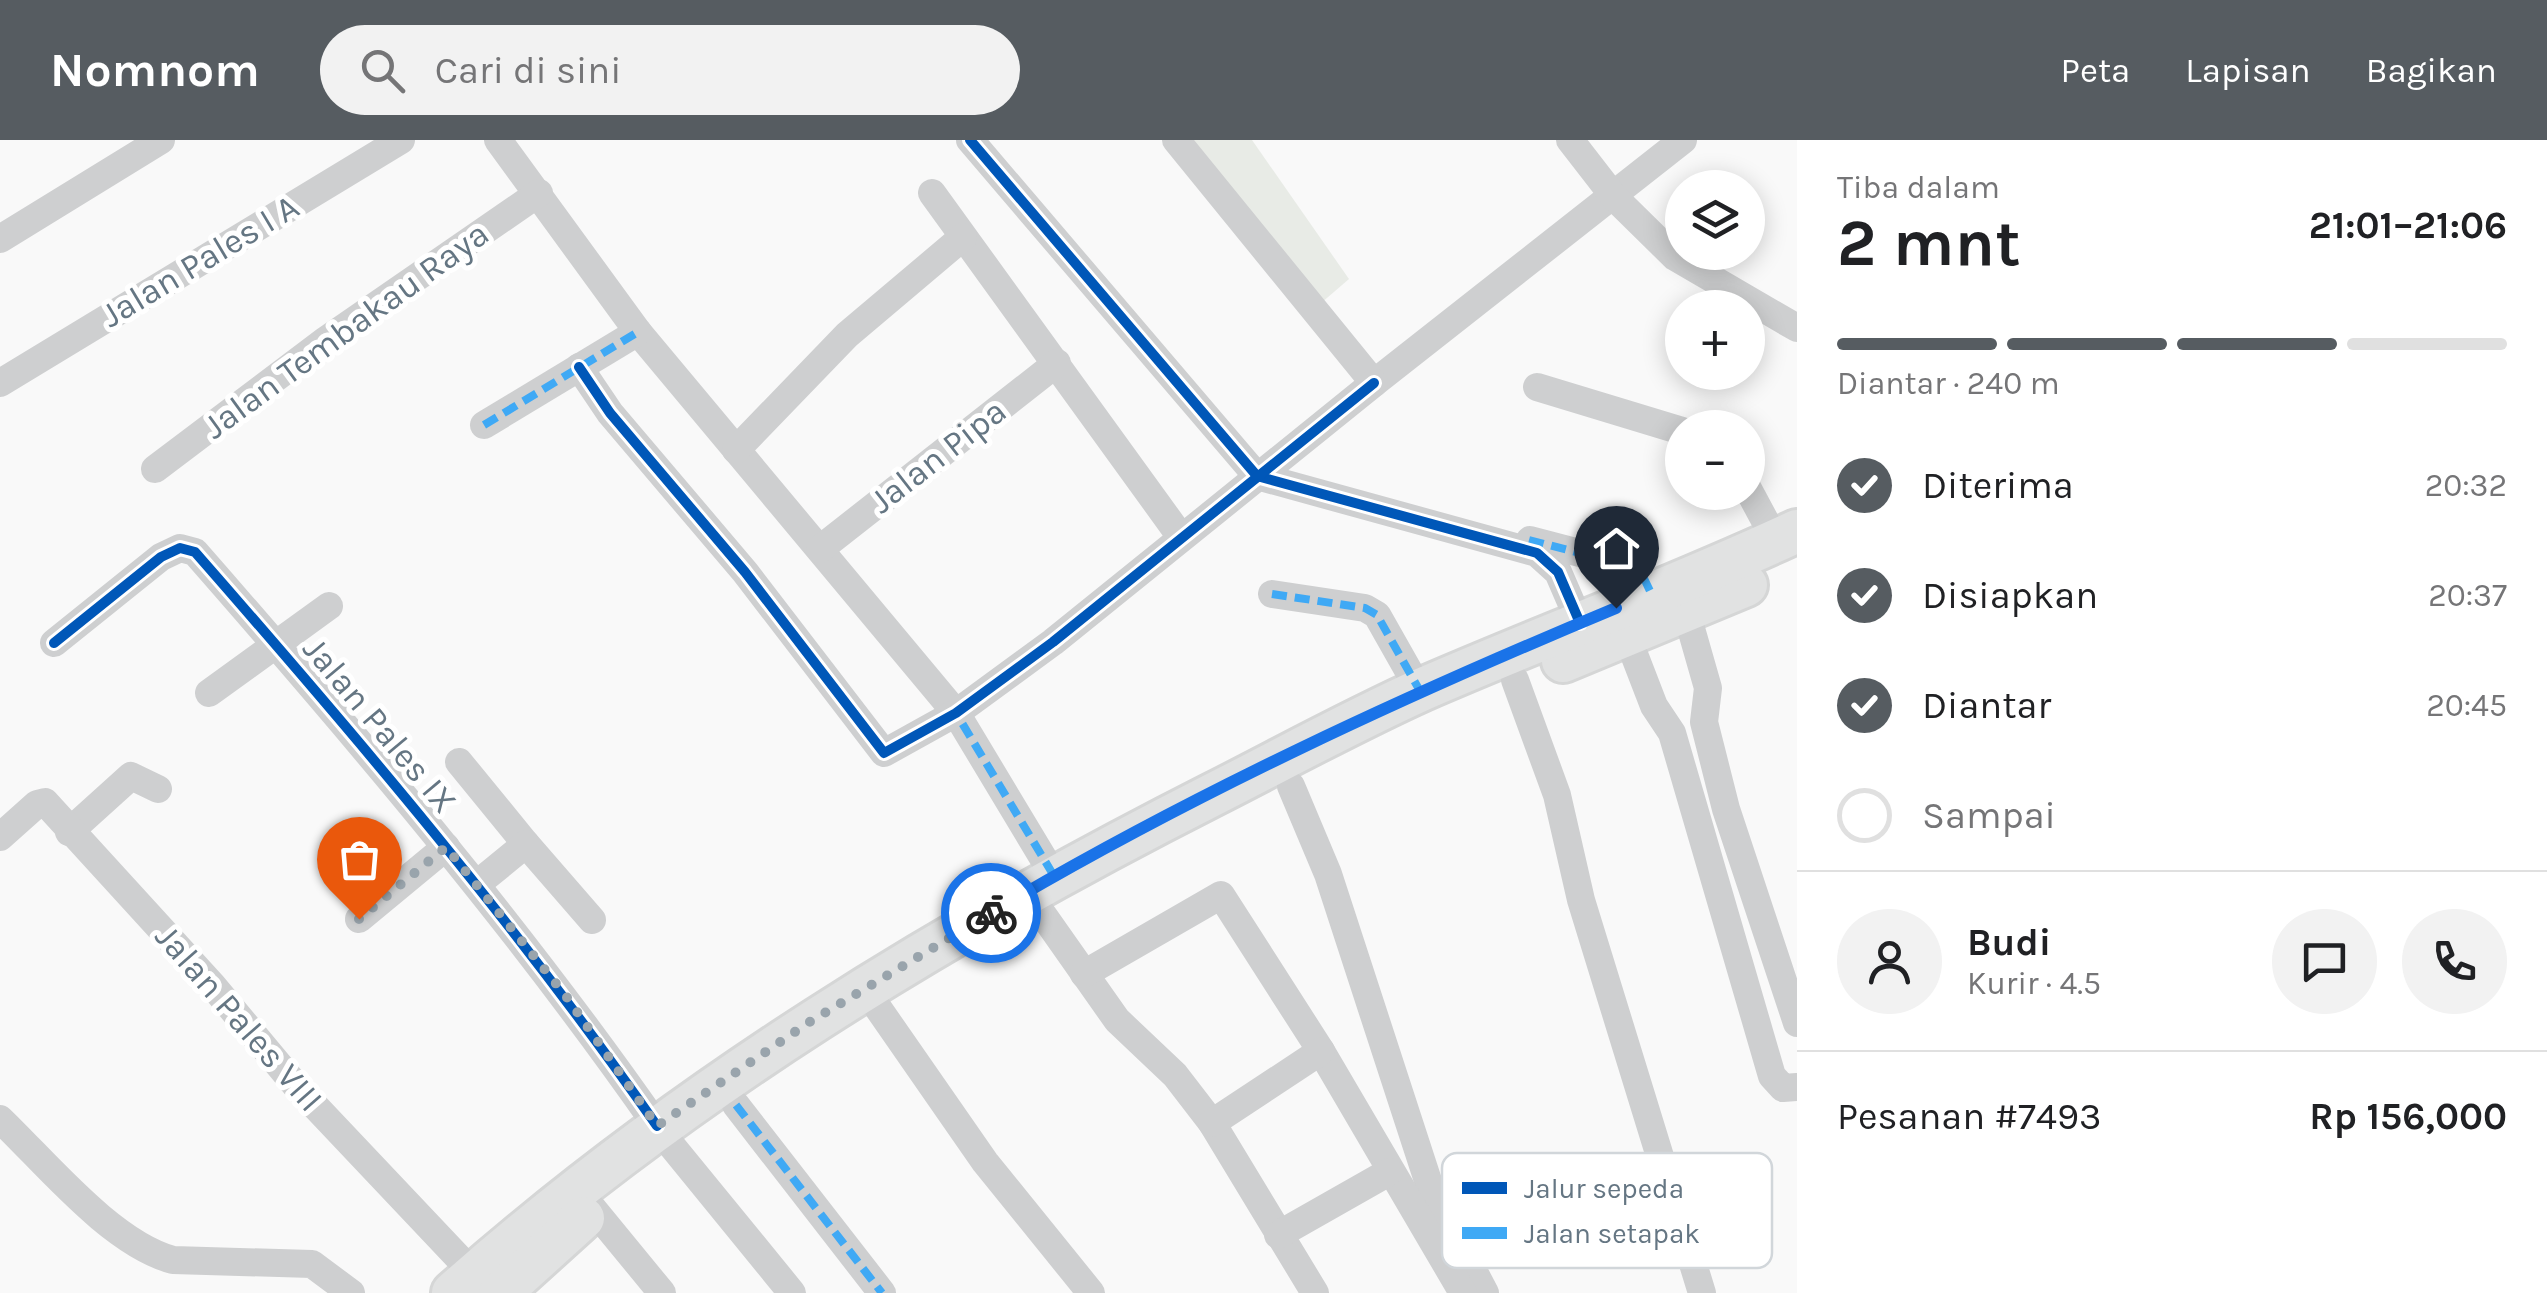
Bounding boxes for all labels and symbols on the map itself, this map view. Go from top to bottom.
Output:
street label: Jalan Pales I A [94,186,306,336]
street label: Jalan Tembakau Raya [196,213,496,447]
street label: Jalan Pipa [862,390,1014,522]
pin [1574,506,1659,609]
street label: Jalan Pales IX [294,629,466,821]
pin [317,817,402,920]
courier [941,863,1041,963]
street label: Jalan Pales VIII [147,916,331,1120]
legend [1442,1153,1772,1268]
text: Jalur sepeda [1524,1172,1684,1205]
text: Jalan setapak [1524,1217,1700,1250]

